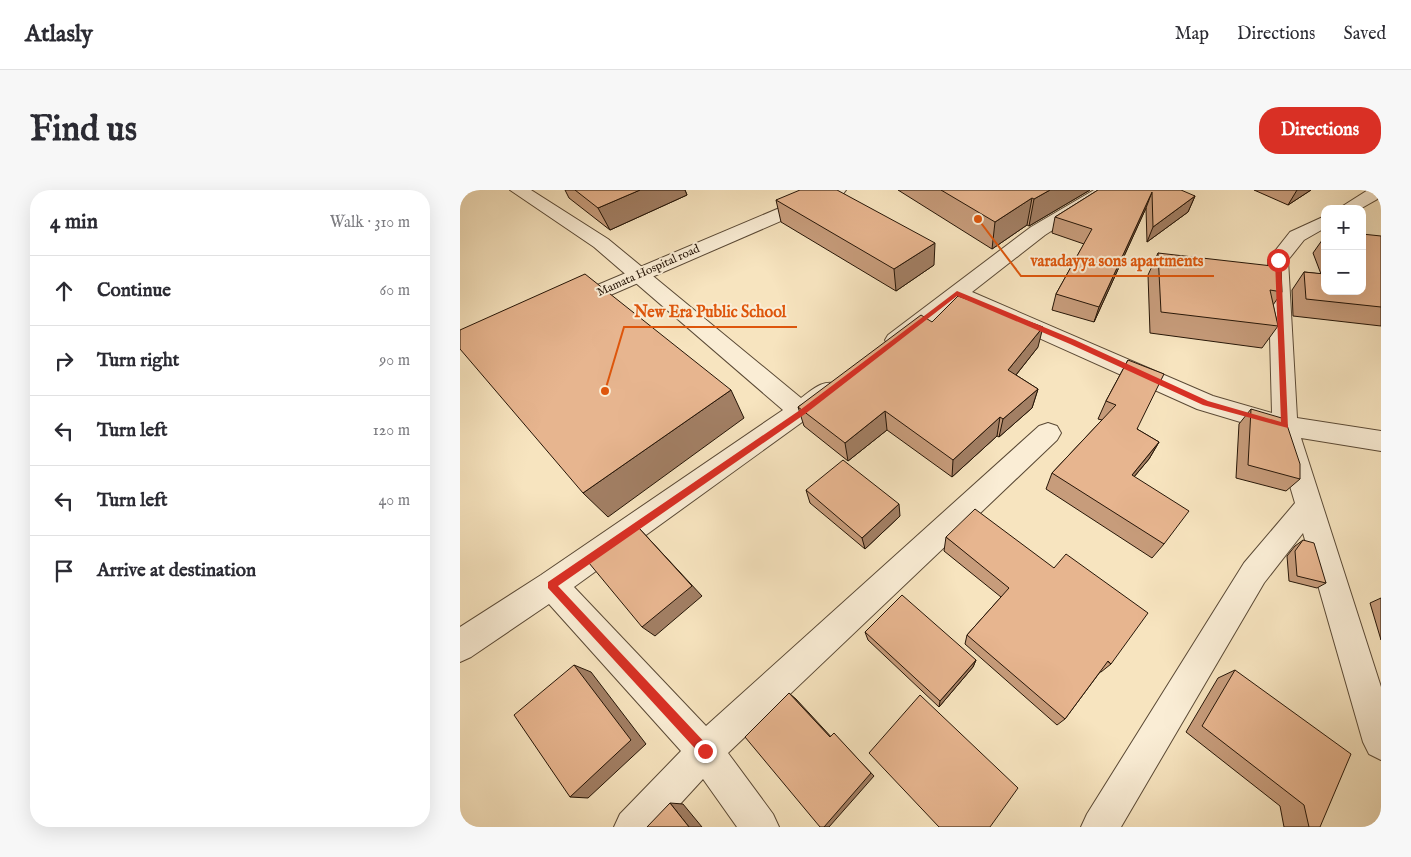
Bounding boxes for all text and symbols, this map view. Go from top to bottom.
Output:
text: Atlasly [25,19,93,50]
text: Map [1175,23,1209,46]
text: Directions [1237,23,1315,46]
text: Saved [1343,23,1386,46]
button: Directions [1259,107,1381,154]
text: Find us [30,108,137,153]
map controls [1321,205,1366,295]
button: + [1321,205,1366,250]
text: 4 min [50,209,98,236]
text: Walk · 310 m [330,213,410,233]
street label: Mamata Hospital road [594,241,703,301]
callout: varadayya sons apartments [1021,245,1214,276]
route start [1267,249,1290,272]
button: − [1321,250,1366,295]
text: varadayya sons apartments [1029,252,1204,272]
icon: ahead [50,277,78,305]
text: Continue [97,279,171,303]
text: 60 m [380,281,410,301]
callout: New Era Public School [624,296,797,327]
text: New Era Public School [633,303,787,323]
icon: right [50,347,78,375]
text: Turn right [97,349,179,373]
text: 90 m [379,351,410,371]
icon: left [50,417,78,445]
text: Turn left [97,419,168,443]
text: 120 m [373,421,410,441]
icon: left [50,487,78,515]
text: Turn left [97,489,168,513]
text: 40 m [378,491,410,511]
icon: arrive [50,557,78,585]
text: Arrive at destination [97,559,256,583]
route end [694,740,717,763]

